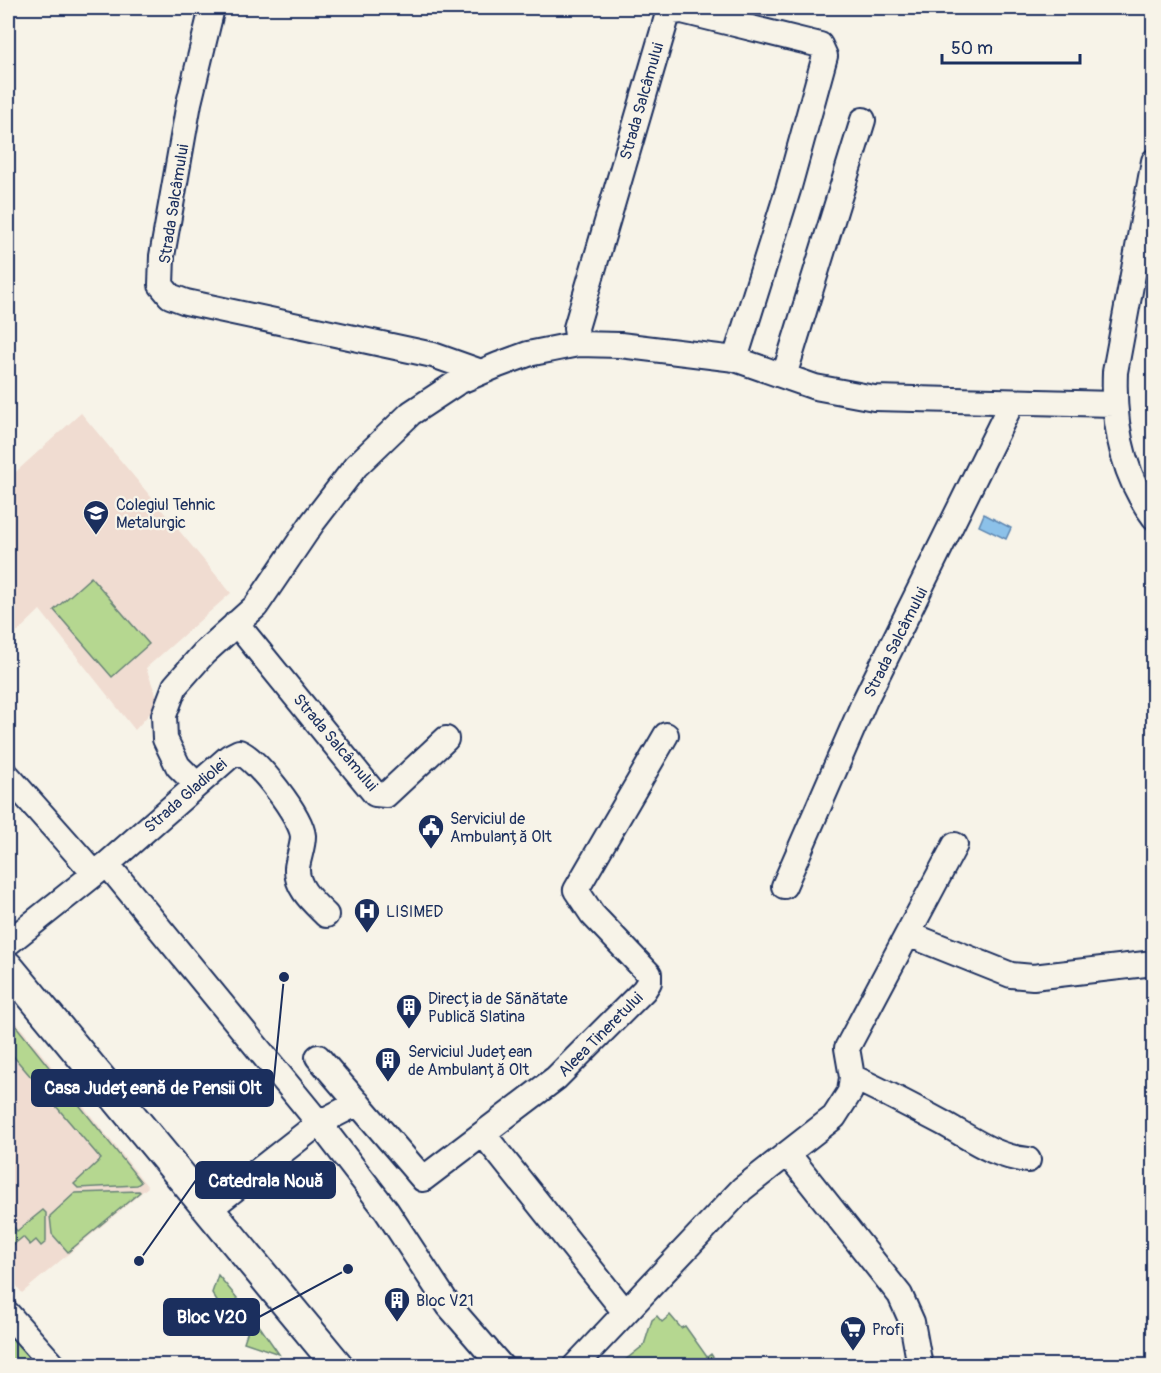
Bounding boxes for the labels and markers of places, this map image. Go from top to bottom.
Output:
place label: Colegiul Tehnic Metalurgic [116,495,216,533]
school or university icon: Colegiul Tehnic Metalurgic [81,498,111,536]
place label: Serviciul de Ambulanță Olt [450,809,552,847]
public building icon: Serviciul de Ambulanță Olt [416,812,446,850]
hospital icon: LISIMED [352,896,382,934]
place label: LISIMED [386,902,443,922]
place label: Direcția de Sănătate Publică Slatina [428,989,568,1027]
building icon: Direcția de Sănătate Publică Slatina [394,992,424,1030]
place label: Serviciul Județean de Ambulanță Olt [408,1042,532,1080]
building icon: Serviciul Județean de Ambulanță Olt [373,1045,403,1083]
callout: Casa Județeană de Pensii Olt [32,1070,273,1106]
callout: Catedrala Nouă [196,1162,335,1198]
building icon: Bloc V21 [382,1285,412,1323]
place label: Bloc V21 [416,1291,474,1311]
callout: Bloc V20 [164,1299,259,1335]
supermarket icon: Profi [838,1314,868,1352]
place label: Profi [872,1320,904,1340]

